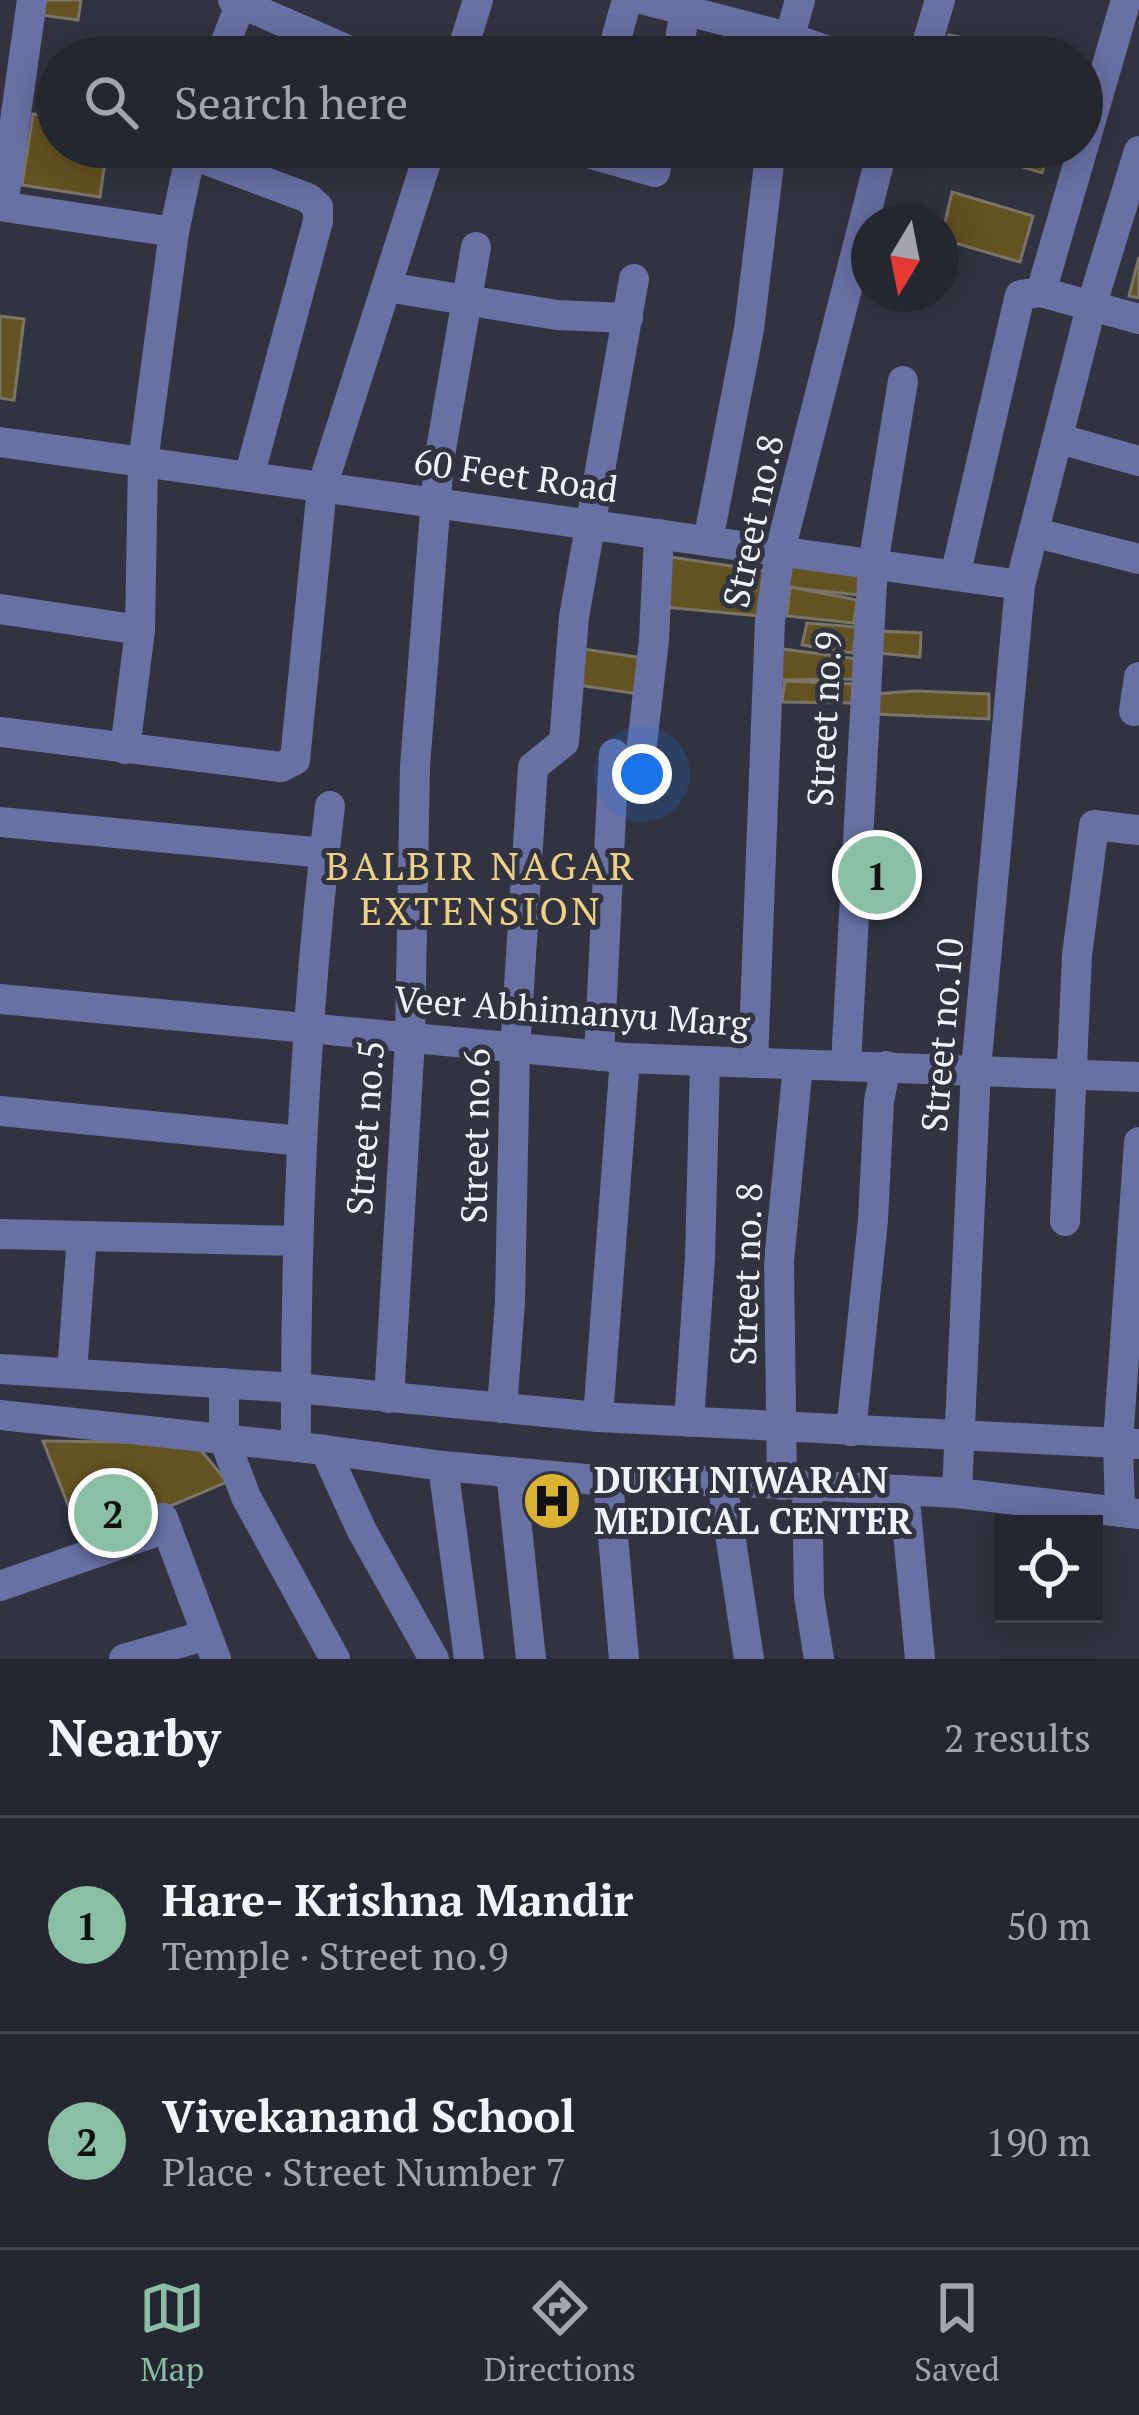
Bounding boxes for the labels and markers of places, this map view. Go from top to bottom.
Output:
pin: 1 [838,830,916,920]
place label: DUKH NIWARAN MEDICAL CENTER [594,1456,912,1544]
pin: 2 [74,1468,152,1558]
hospital icon: DUKH NIWARAN MEDICAL CENTER [521,1470,583,1532]

